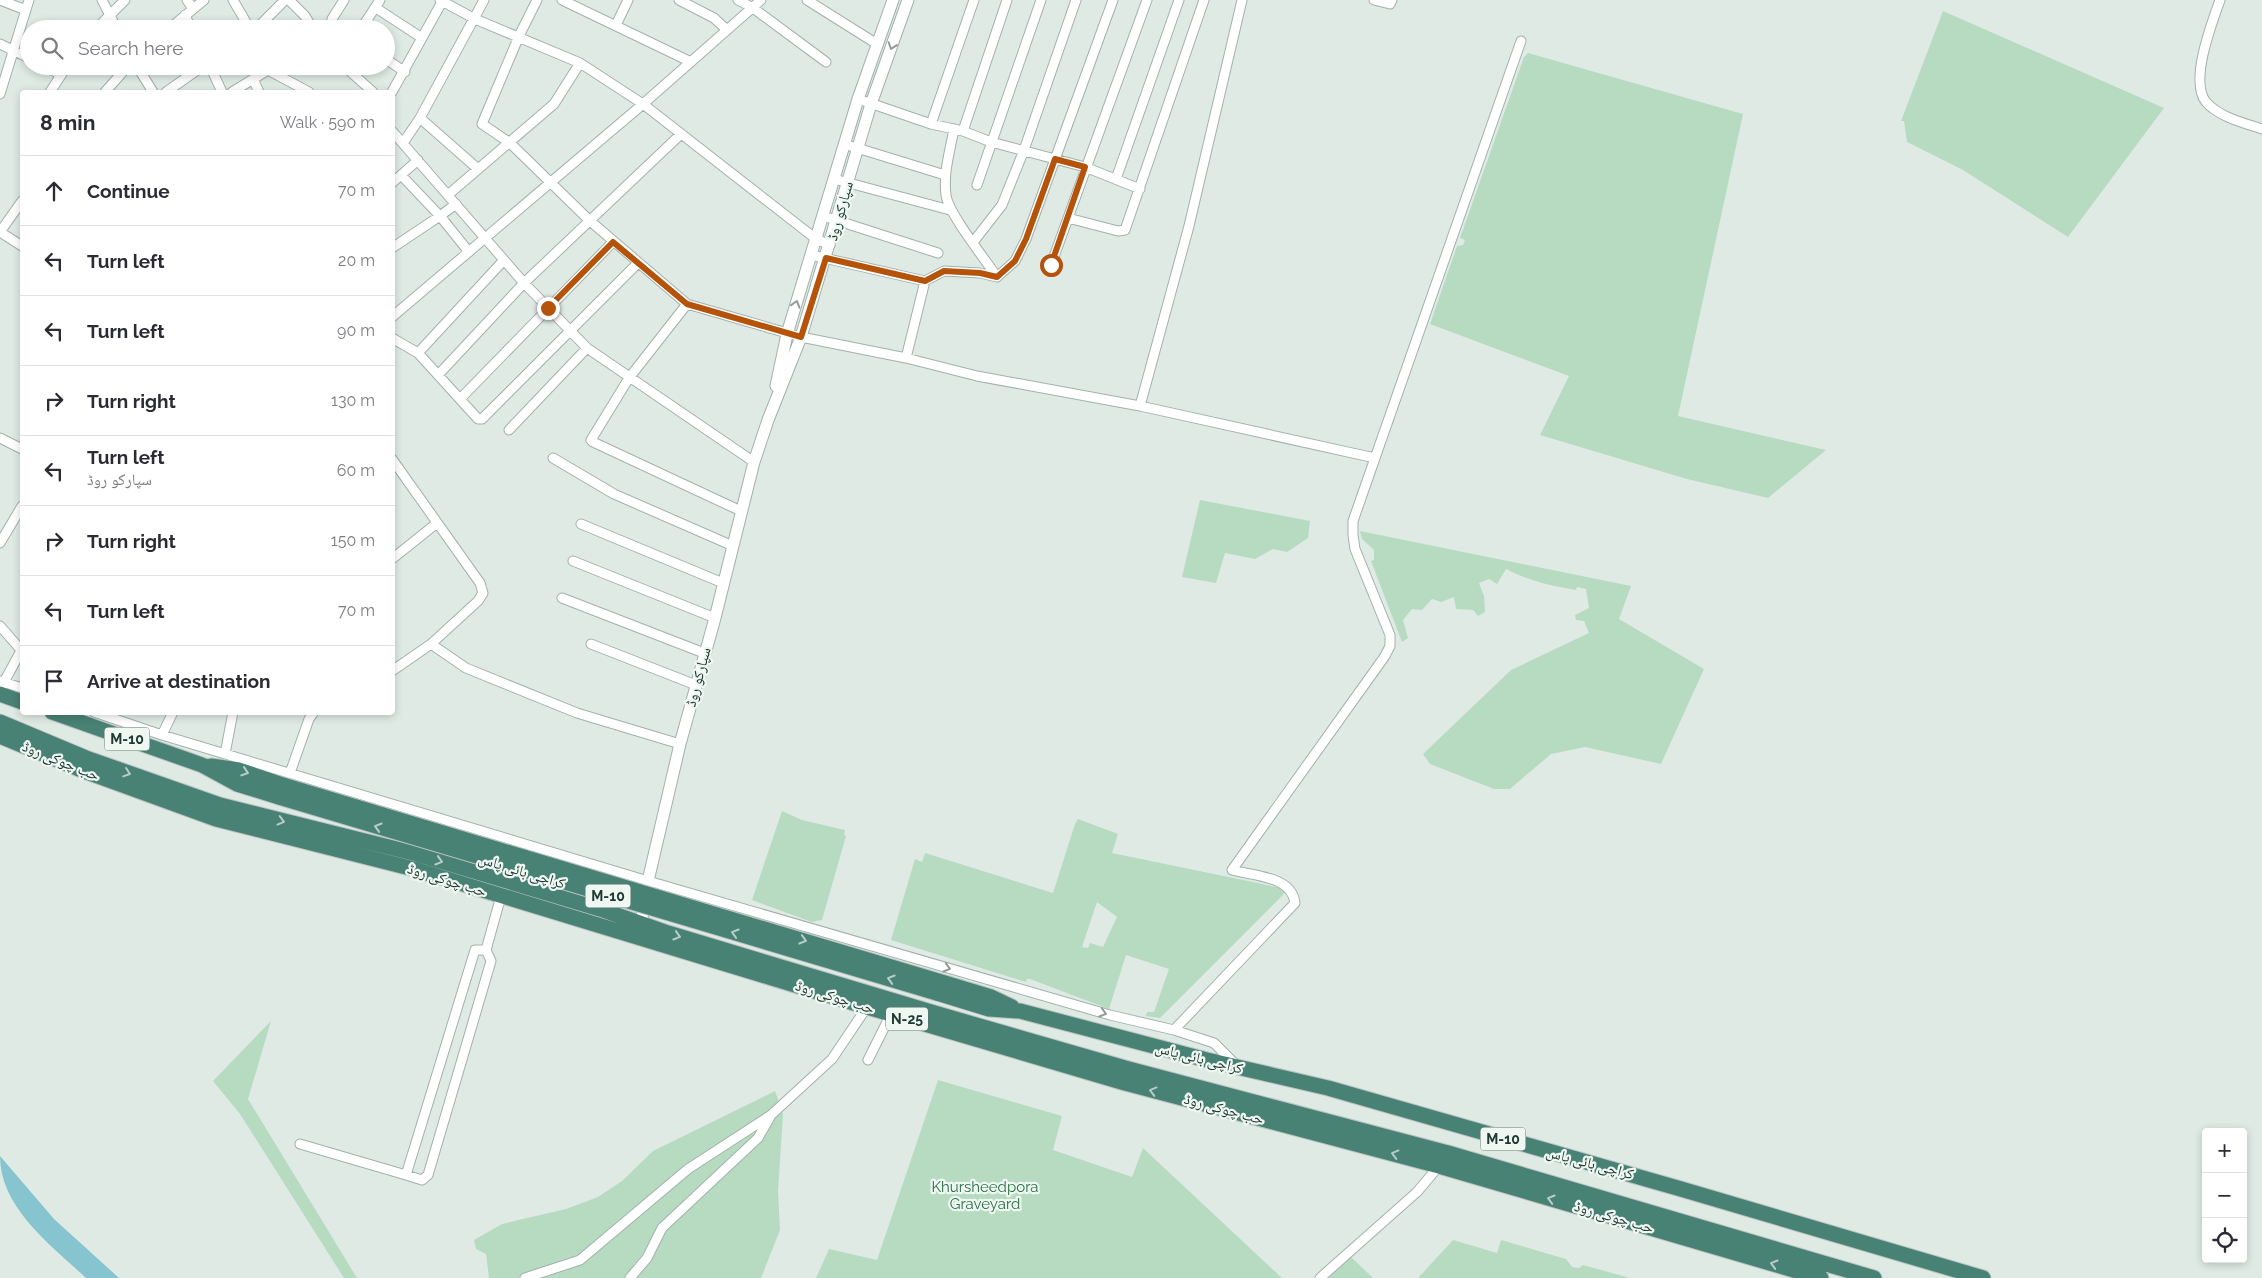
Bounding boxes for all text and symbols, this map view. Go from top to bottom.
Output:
search box [20,20,395,75]
icon: search [38,34,66,62]
text: Search here [78,37,184,59]
one-way arrow [887,41,897,50]
text: 8 min [40,110,95,135]
text: Walk · 590 m [280,113,375,132]
icon: ahead [40,177,68,205]
street label: سپارکو روڈ [823,179,857,243]
text: Continue [87,180,170,202]
text: 70 m [338,181,375,200]
icon: left [40,247,68,275]
text: Turn left [87,250,164,272]
text: 20 m [338,251,375,270]
route start [1040,254,1063,277]
route end [537,297,560,320]
one-way arrow [791,301,801,309]
icon: left [40,317,68,345]
text: Turn left [87,320,164,342]
text: 90 m [337,321,375,340]
icon: right [40,387,68,415]
text: Turn right [87,390,176,412]
text: 130 m [331,391,375,410]
text: Turn left [87,446,164,468]
icon: left [40,457,68,485]
text: 60 m [337,461,375,480]
text: سپارکو روڈ [87,470,152,489]
icon: right [40,527,68,555]
text: Turn right [87,530,176,552]
text: 150 m [331,531,375,550]
icon: left [40,597,68,625]
text: Turn left [87,600,164,622]
text: 70 m [338,601,375,620]
street label: سپارکو روڈ [681,645,715,709]
icon: arrive [40,667,68,695]
text: Arrive at destination [87,670,271,692]
road number: M-10 [104,728,150,751]
street label: حب چوکی روڈ [19,737,103,786]
one-way arrow [240,766,249,776]
one-way arrow [122,767,130,777]
one-way arrow [277,815,286,826]
one-way arrow [374,823,382,833]
street label: کراچی بائی پاس [476,849,568,894]
one-way arrow [434,855,443,865]
street label: حب چوکی روڈ [405,859,489,902]
road number: M-10 [586,884,630,908]
one-way arrow [731,928,739,938]
one-way arrow [673,931,681,941]
one-way arrow [798,934,807,944]
one-way arrow [942,962,951,972]
one-way arrow [887,975,895,985]
street label: حب چوکی روڈ [793,976,877,1019]
one-way arrow [1099,1007,1108,1018]
road number: N-25 [886,1008,928,1030]
street label: کراچی بائی پاس [1153,1038,1245,1079]
one-way arrow [1148,1086,1157,1097]
street label: حب چوکی روڈ [1182,1090,1266,1129]
road number: M-10 [1480,1128,1526,1150]
map controls [2202,1128,2247,1263]
button: + [2202,1128,2247,1173]
street label: کراچی بائی پاس [1544,1143,1636,1184]
one-way arrow [1390,1149,1399,1160]
button: − [2202,1173,2247,1218]
park label: Khursheedpora Graveyard [931,1178,1039,1213]
one-way arrow [1547,1194,1556,1204]
street label: حب چوکی روڈ [1572,1197,1656,1238]
button: locate [2202,1218,2247,1263]
one-way arrow [1770,1260,1779,1270]

